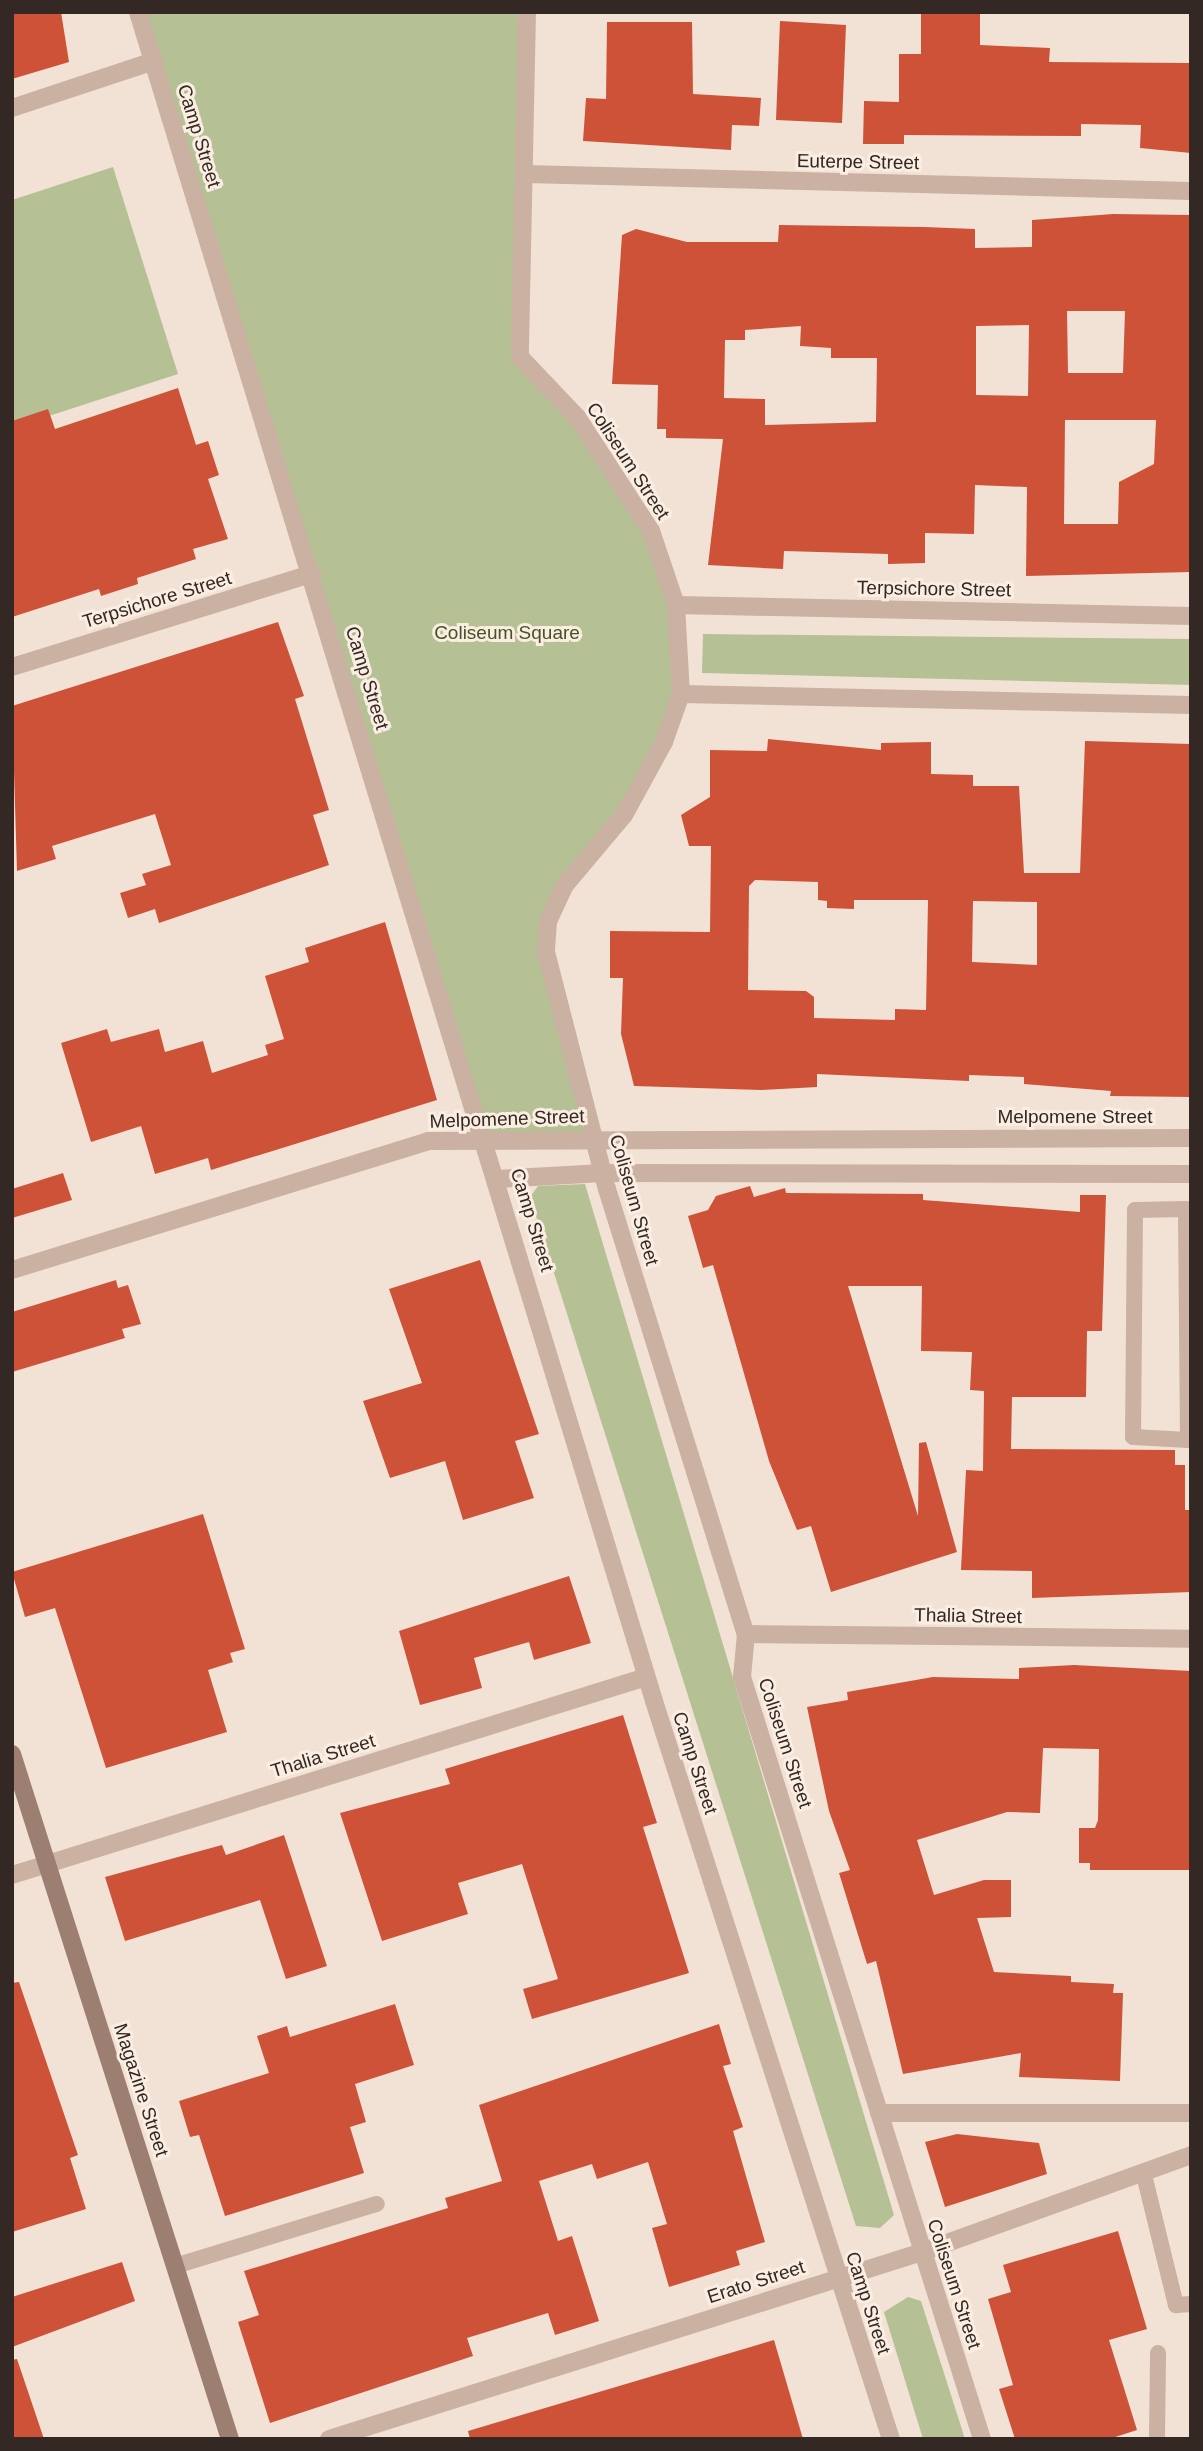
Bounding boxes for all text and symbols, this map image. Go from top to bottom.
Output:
street label: Camp Street [173,82,225,190]
street label: Euterpe Street [797,150,919,174]
street label: Coliseum Street [582,398,674,524]
street label: Terpsichore Street [80,567,234,633]
street label: Terpsichore Street [857,576,1011,602]
park label: Coliseum Square [434,622,580,644]
street label: Camp Street [341,624,393,732]
street label: Melpomene Street [429,1105,585,1133]
street label: Melpomene Street [997,1106,1153,1128]
street label: Coliseum Street [604,1132,664,1268]
street label: Camp Street [506,1166,558,1274]
street label: Thalia Street [914,1604,1022,1628]
street label: Coliseum Street [753,1675,817,1811]
street label: Camp Street [668,1709,722,1817]
street label: Thalia Street [268,1729,378,1783]
street label: Magazine Street [109,2021,173,2159]
street label: Coliseum Street [922,2216,986,2352]
street label: Camp Street [841,2249,895,2357]
street label: Erato Street [704,2255,808,2309]

